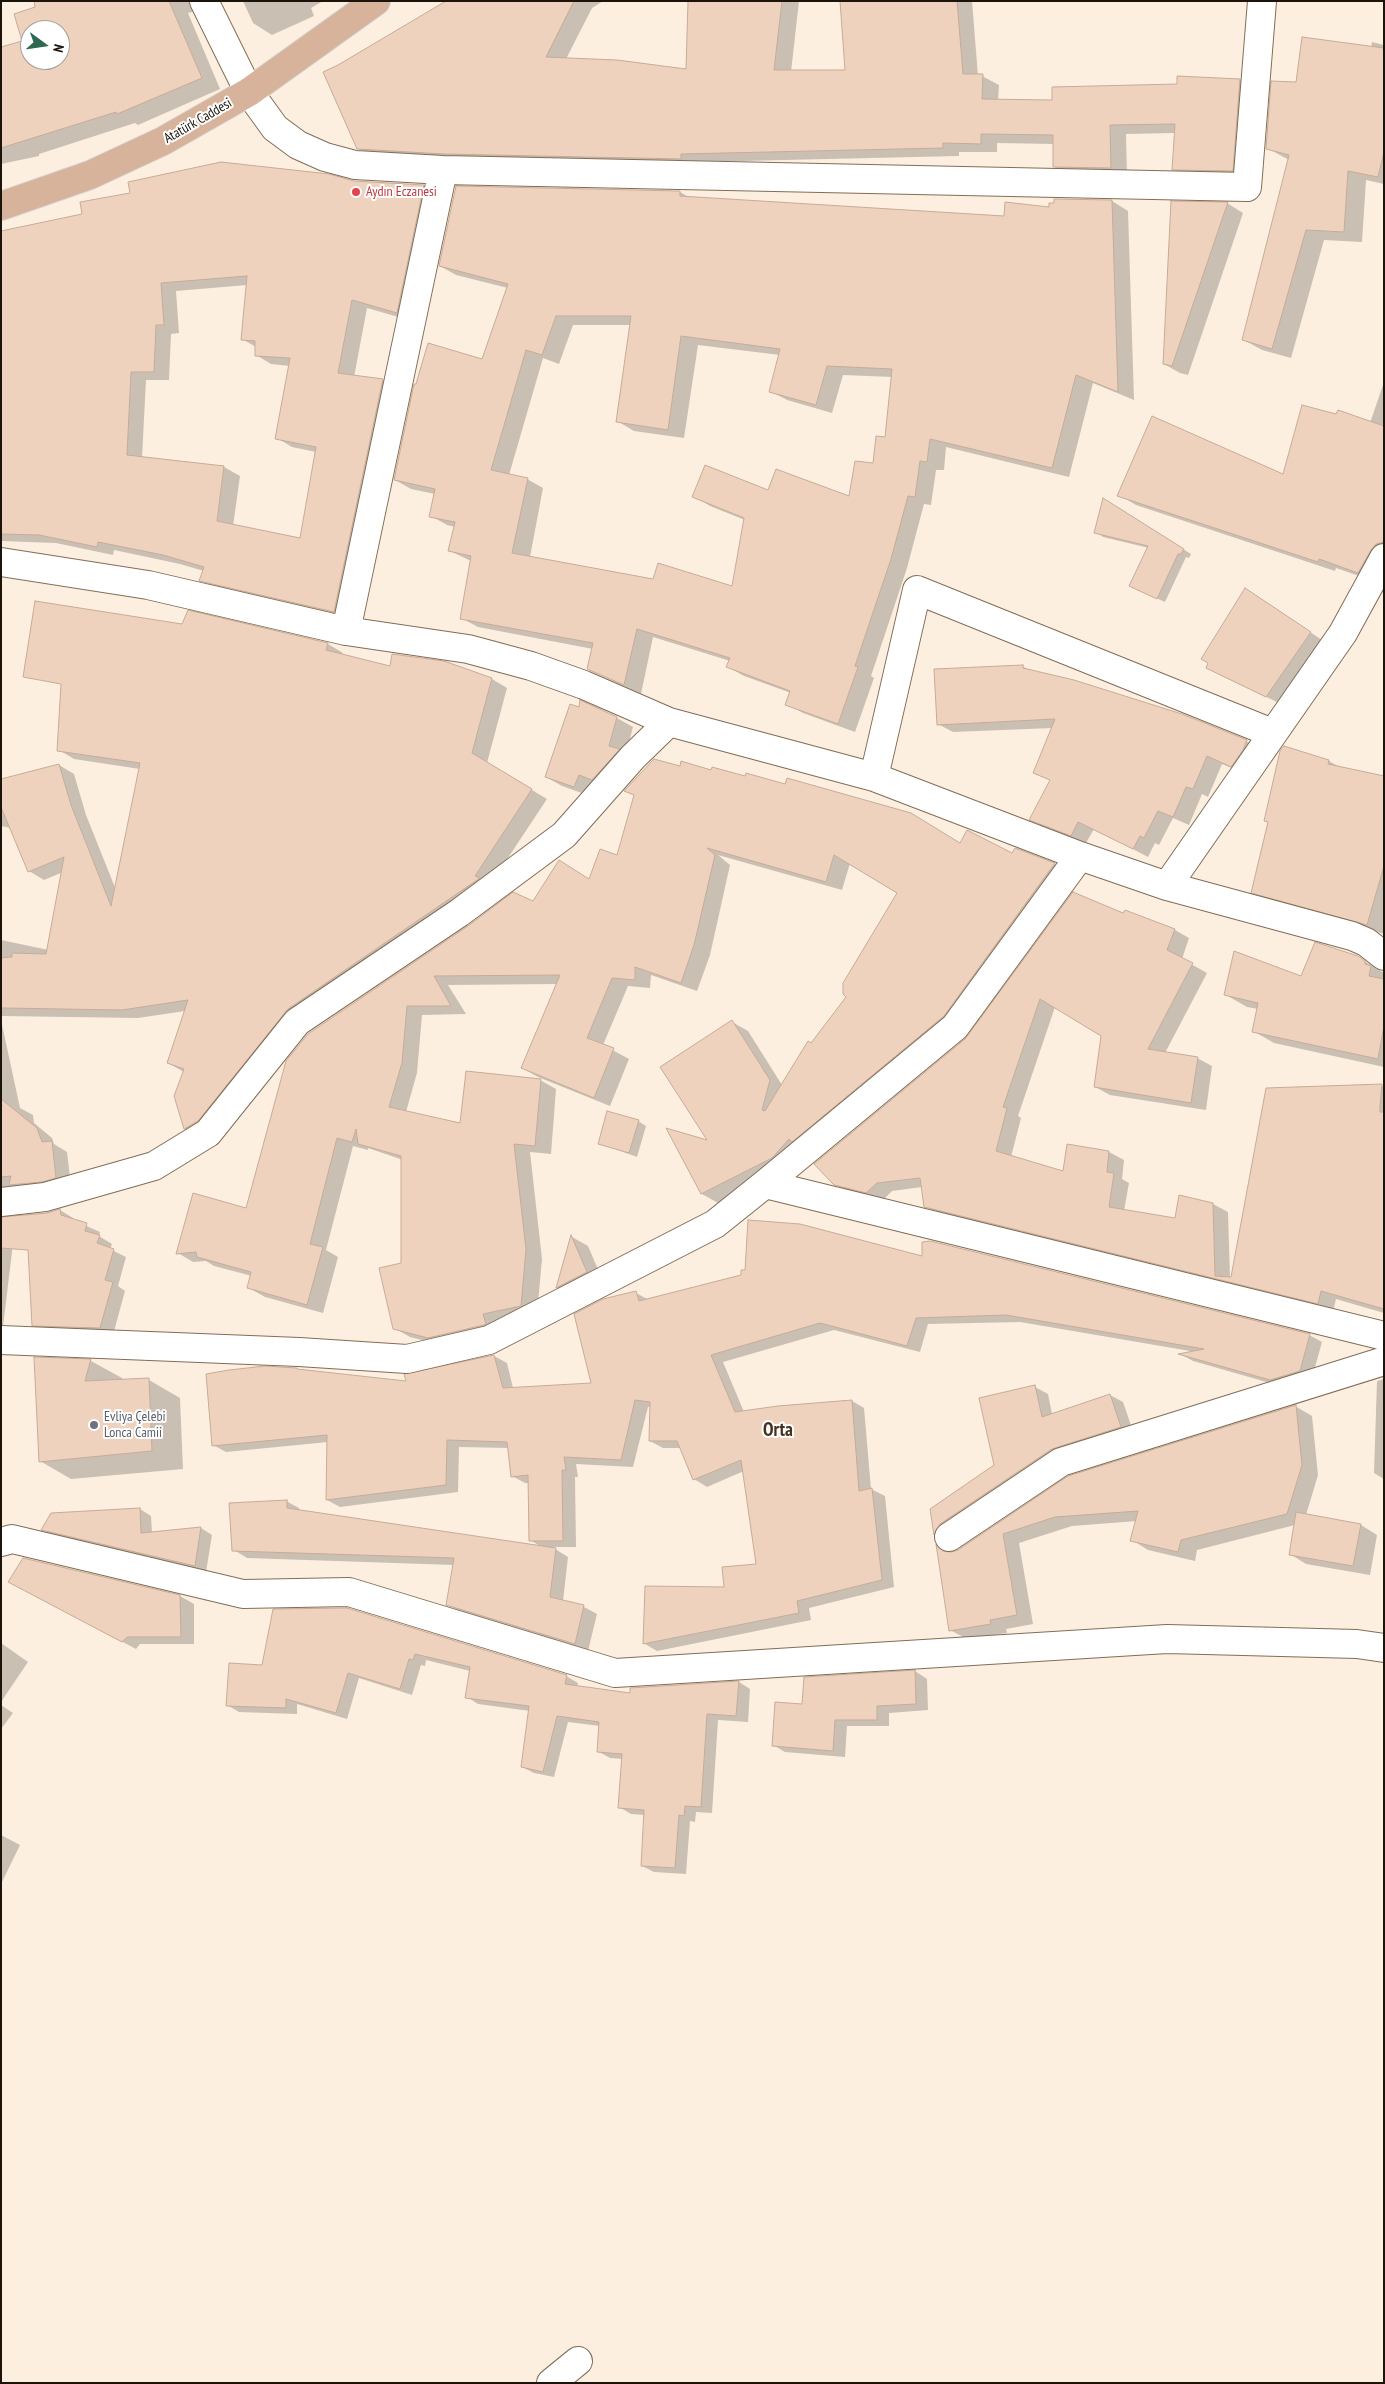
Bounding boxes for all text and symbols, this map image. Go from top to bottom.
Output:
north arrow [20,20,70,70]
text: N [49,43,68,54]
street label: Atatürk Caddesi [161,95,235,147]
place label: Aydın Eczanesi [366,184,437,200]
marker: Aydın Eczanesi [350,186,362,198]
place label: Evliya Çelebi Lonca Camii [104,1409,166,1441]
marker: Evliya Çelebi Lonca Camii [88,1419,100,1431]
district label: Orta [763,1420,793,1442]

